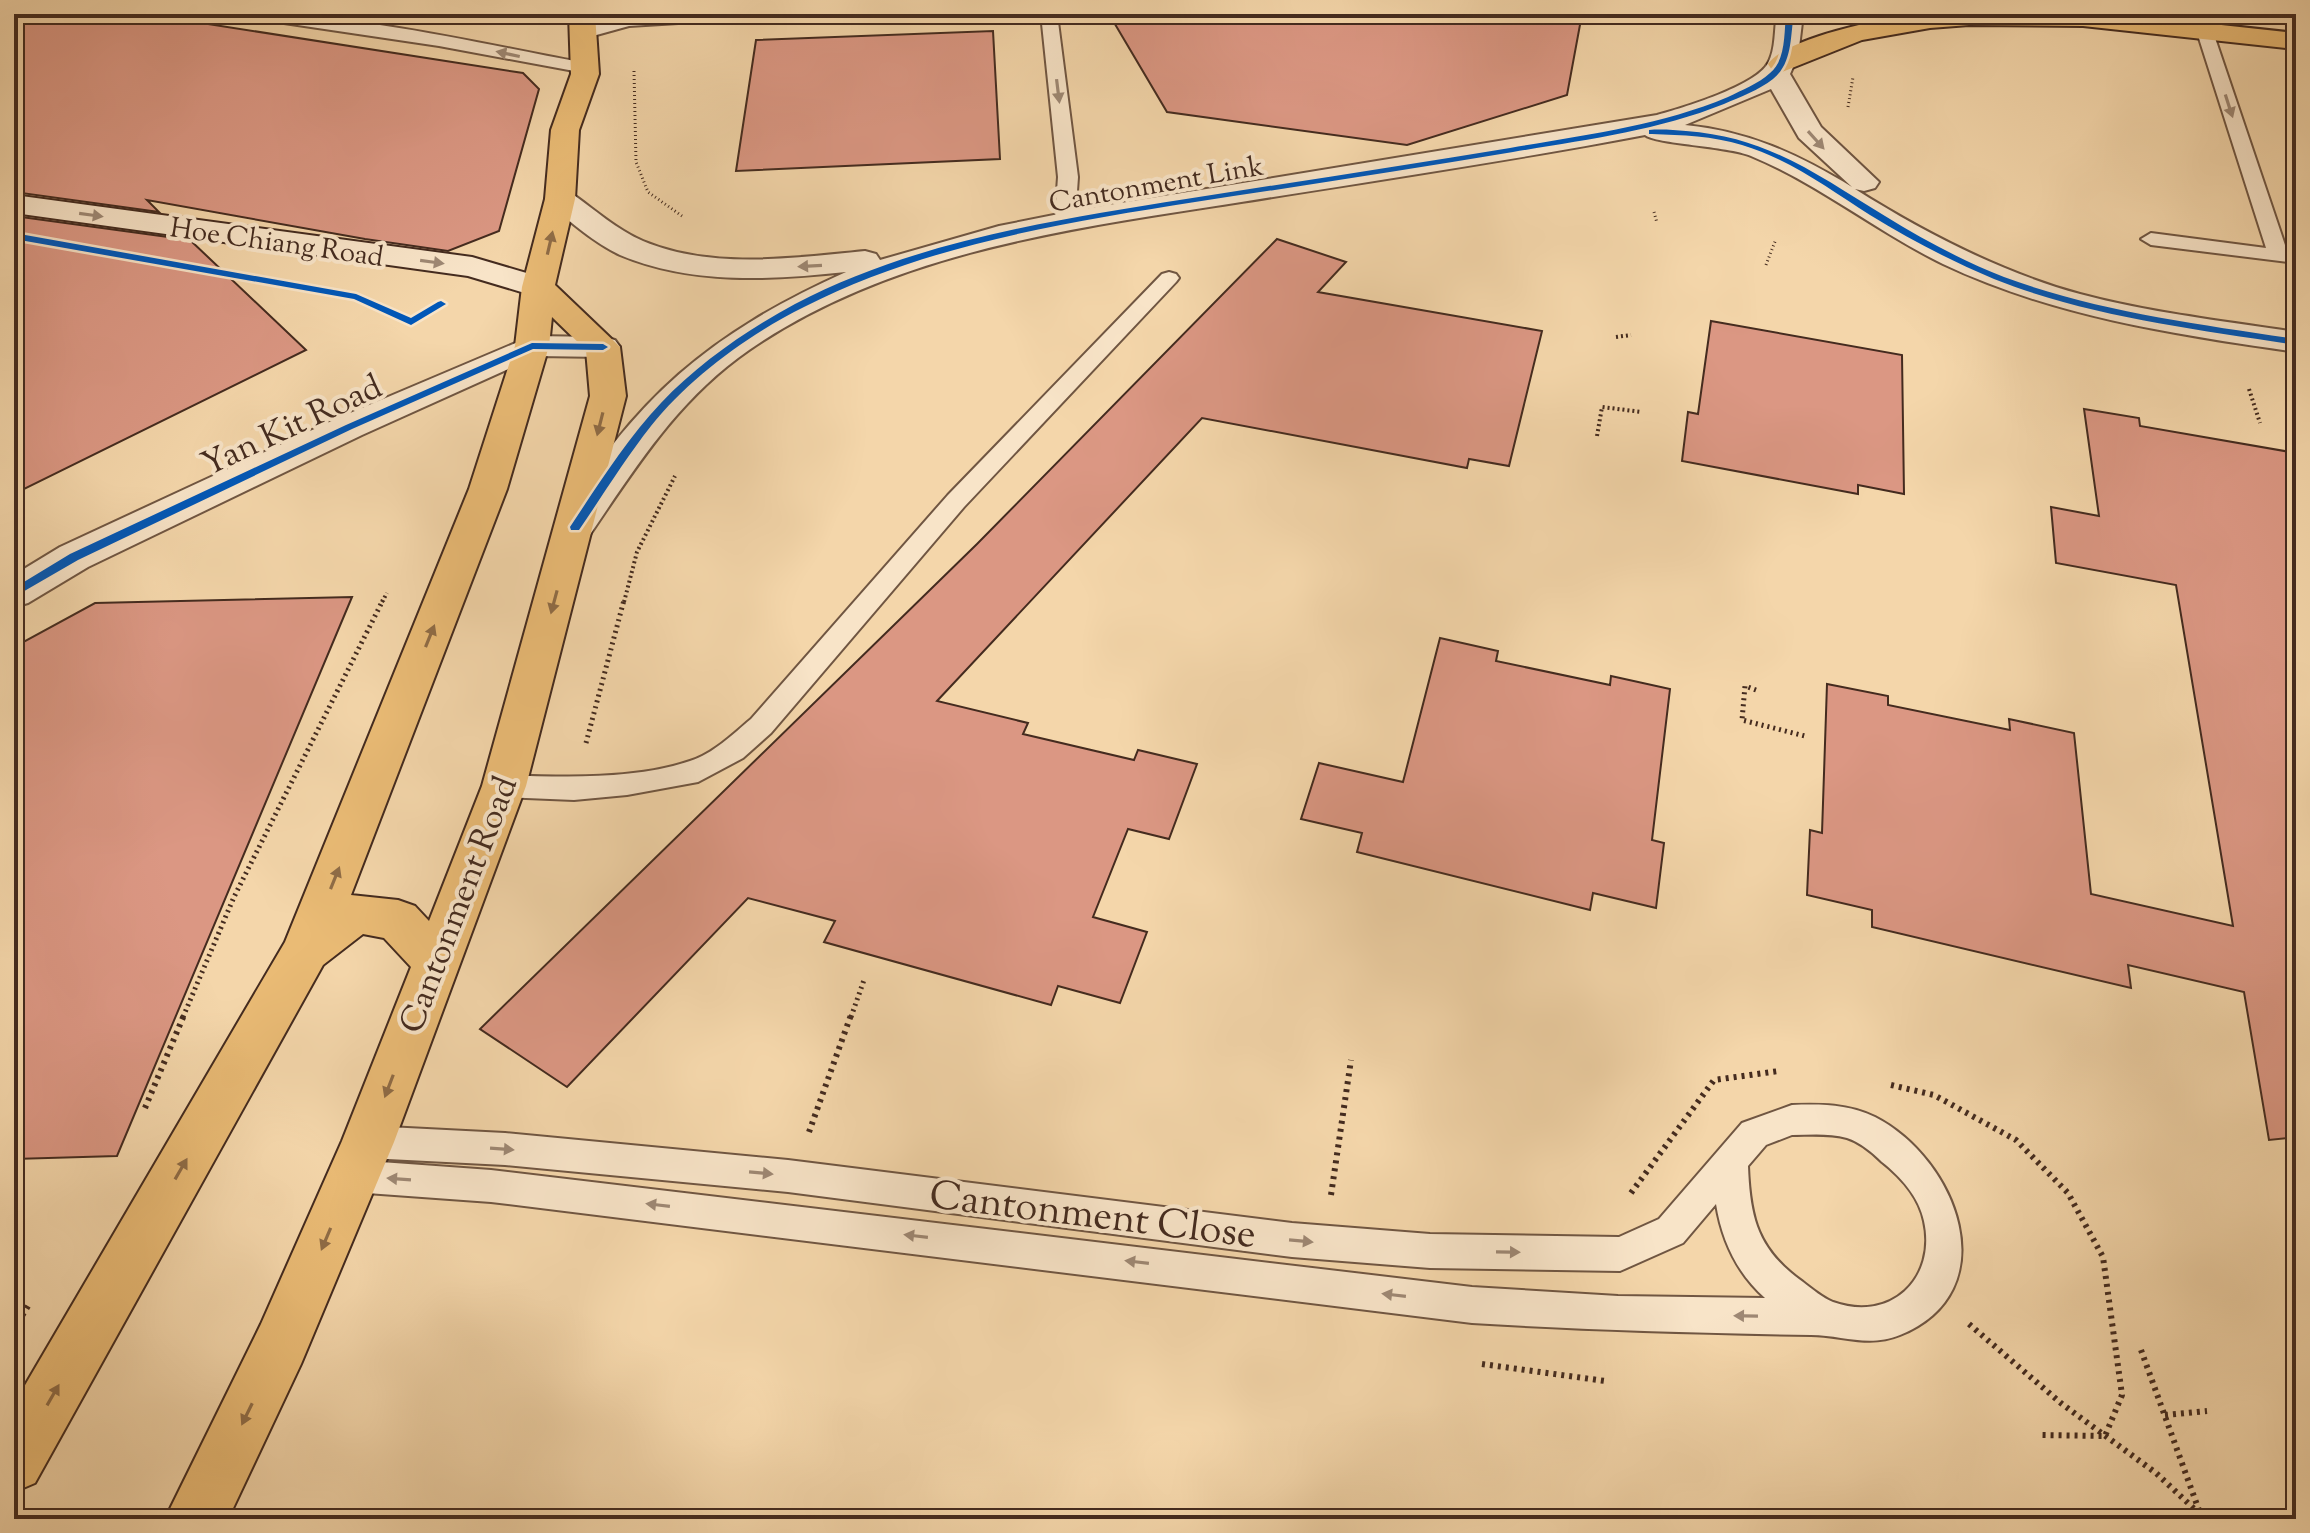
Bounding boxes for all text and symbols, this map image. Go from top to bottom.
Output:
one-way arrow [495,47,520,60]
one-way arrow [1051,79,1064,104]
one-way arrow [2224,94,2236,118]
one-way arrow [1807,130,1825,149]
street label: Cantonment Link [1046,147,1267,225]
one-way arrow [79,209,104,222]
street label: Hoe Chiang Road [167,209,386,279]
one-way arrow [544,230,556,255]
one-way arrow [420,255,445,268]
one-way arrow [797,260,822,273]
street label: Yan Kit Road [194,364,391,490]
one-way arrow [594,412,606,437]
one-way arrow [547,591,560,615]
one-way arrow [424,624,437,648]
street label: Cantonment Road [389,770,532,1041]
one-way arrow [329,866,342,890]
one-way arrow [382,1074,395,1098]
one-way arrow [490,1143,515,1156]
one-way arrow [174,1158,188,1180]
one-way arrow [748,1167,773,1180]
street label: Cantonment Close [926,1169,1259,1266]
one-way arrow [386,1172,411,1185]
one-way arrow [645,1199,670,1212]
one-way arrow [319,1228,332,1251]
one-way arrow [903,1229,928,1242]
one-way arrow [1289,1234,1314,1247]
one-way arrow [1496,1246,1521,1258]
one-way arrow [1124,1255,1149,1268]
one-way arrow [1382,1288,1407,1301]
one-way arrow [1733,1310,1758,1322]
one-way arrow [46,1384,60,1406]
one-way arrow [240,1402,254,1425]

